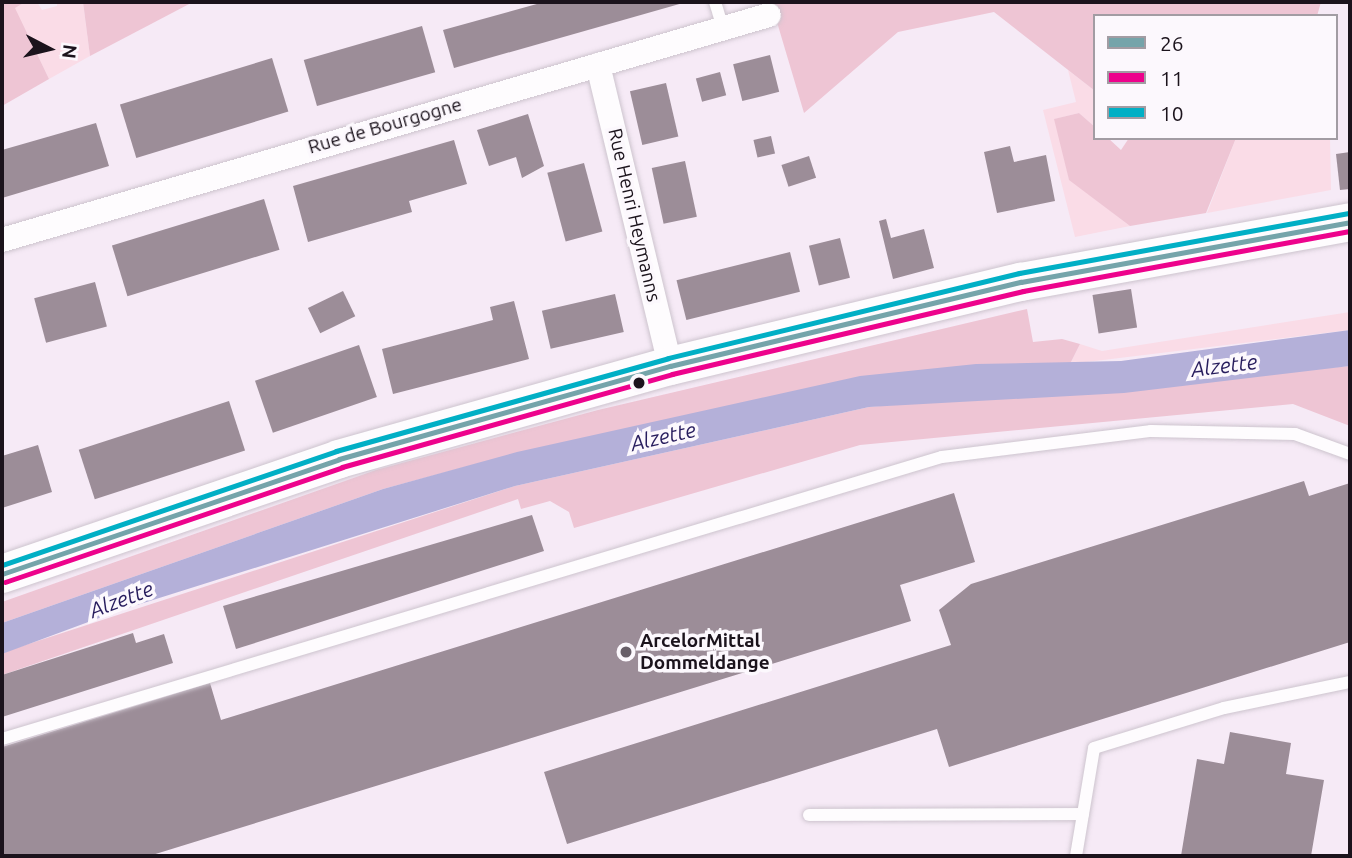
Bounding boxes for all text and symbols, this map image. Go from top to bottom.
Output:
north arrow [14,14,84,84]
legend [1093,14,1338,140]
text: 26 [1160,31,1184,55]
text: N [58,43,82,60]
text: 11 [1160,66,1184,90]
street label: Rue de Bourgogne [305,93,465,159]
text: 10 [1160,101,1184,125]
street label: Rue Henri Heymanns [603,126,665,304]
water label: Alzette [1190,348,1258,382]
unlabelled marker [632,376,646,390]
water label: Alzette [628,416,698,456]
water label: Alzette [85,575,157,623]
place label: ArcelorMittal Dommeldange [640,630,770,674]
marker: ArcelorMittal Dommeldange [618,644,634,660]

